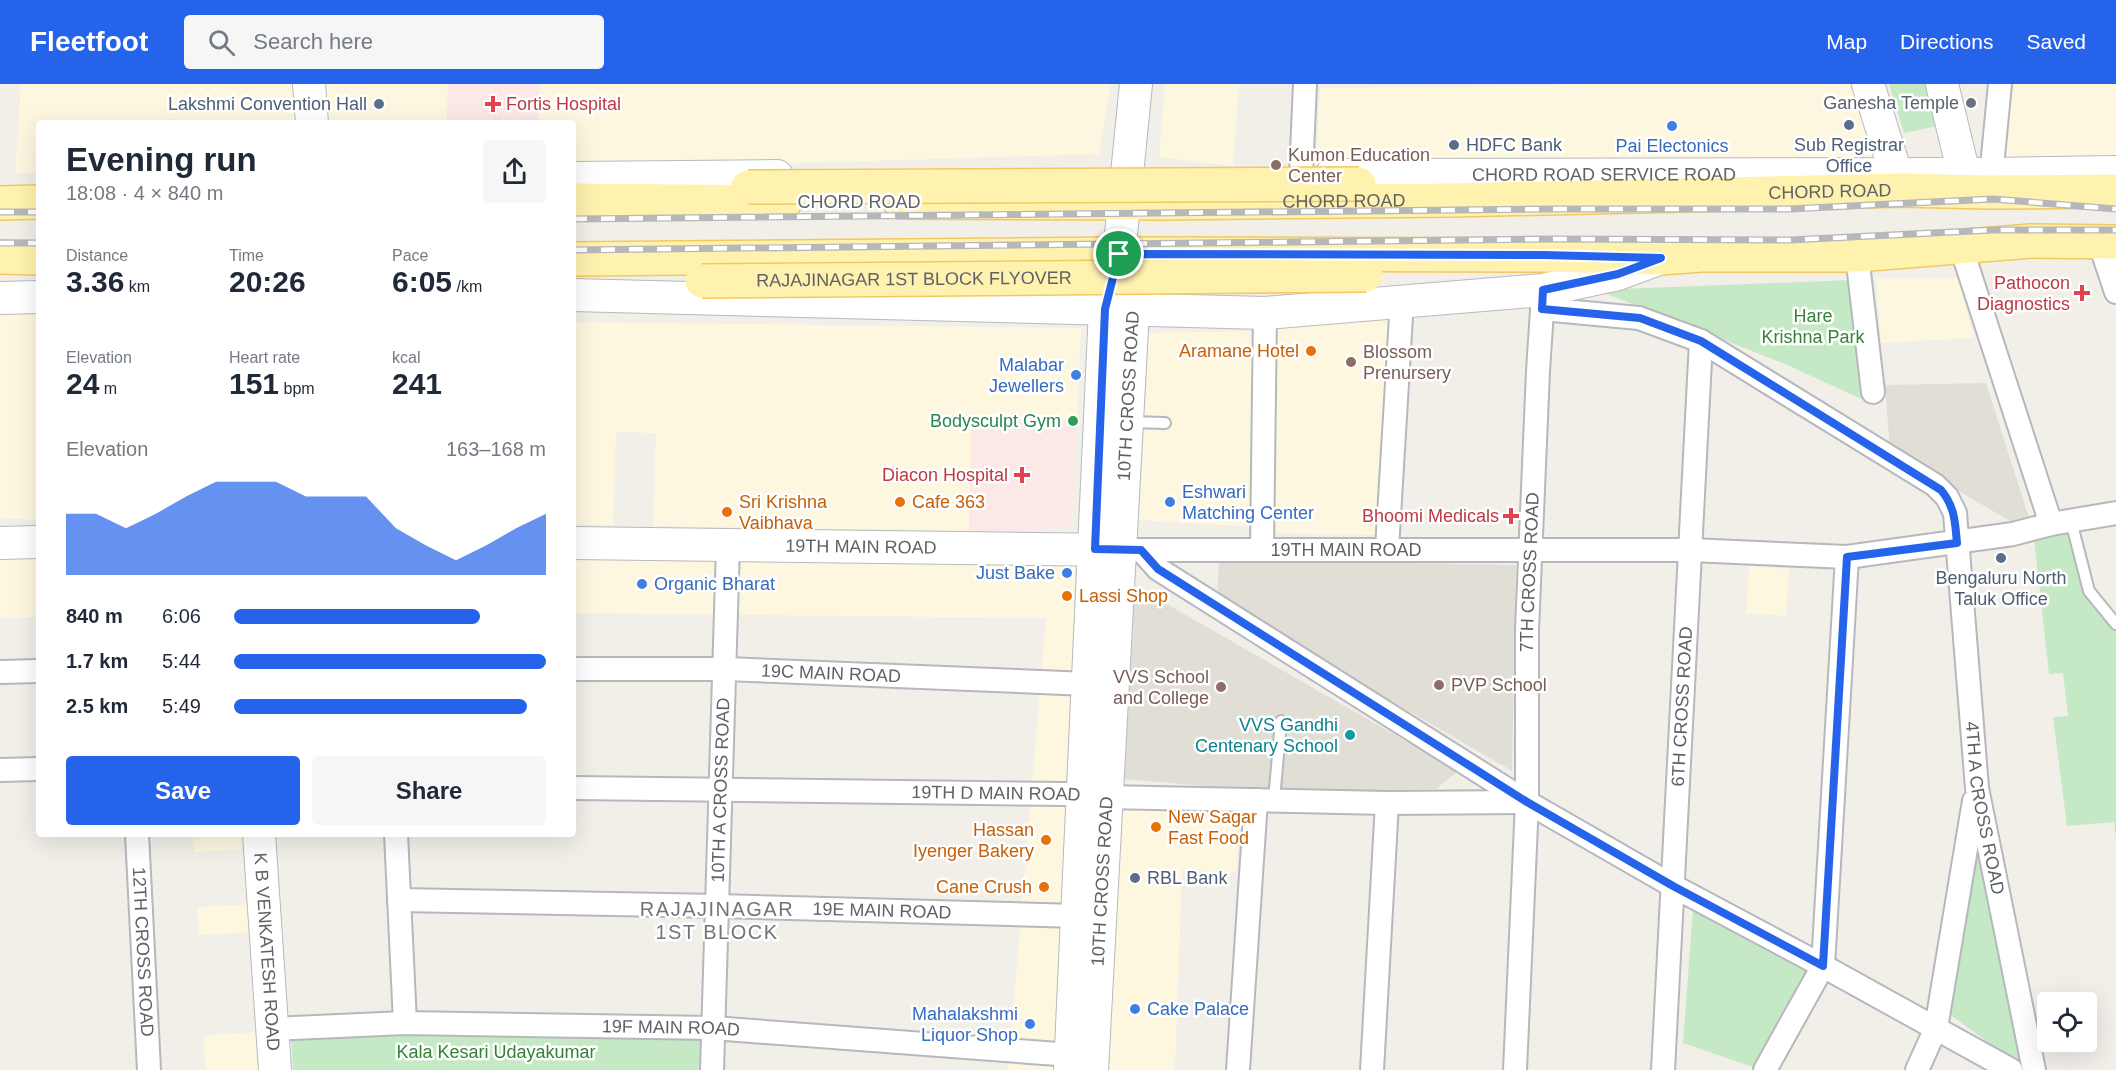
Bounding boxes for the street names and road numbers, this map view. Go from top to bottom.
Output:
street label: CHORD ROAD SERVICE ROAD [1472,164,1736,185]
street label: CHORD ROAD [1768,180,1892,203]
street label: CHORD ROAD [1282,190,1406,212]
street label: CHORD ROAD [797,192,921,212]
street label: RAJAJINAGAR 1ST BLOCK FLYOVER [756,268,1072,291]
street label: 10TH CROSS ROAD [1114,310,1143,481]
street label: 7TH CROSS ROAD [1517,492,1543,652]
street label: 19TH MAIN ROAD [785,536,937,558]
street label: 19TH MAIN ROAD [1270,540,1422,560]
street label: 6TH CROSS ROAD [1668,626,1696,787]
street label: 19C MAIN ROAD [760,660,901,686]
street label: 10TH A CROSS ROAD [708,697,733,883]
street label: 4TH A CROSS ROAD [1962,721,2008,896]
street label: 19TH D MAIN ROAD [911,782,1081,805]
street label: 10TH CROSS ROAD [1088,796,1117,967]
street label: K B VENKATESH ROAD [250,852,284,1052]
street label: 12TH CROSS ROAD [129,866,157,1037]
street label: 19E MAIN ROAD [812,899,952,923]
street label: 19F MAIN ROAD [602,1016,741,1040]

